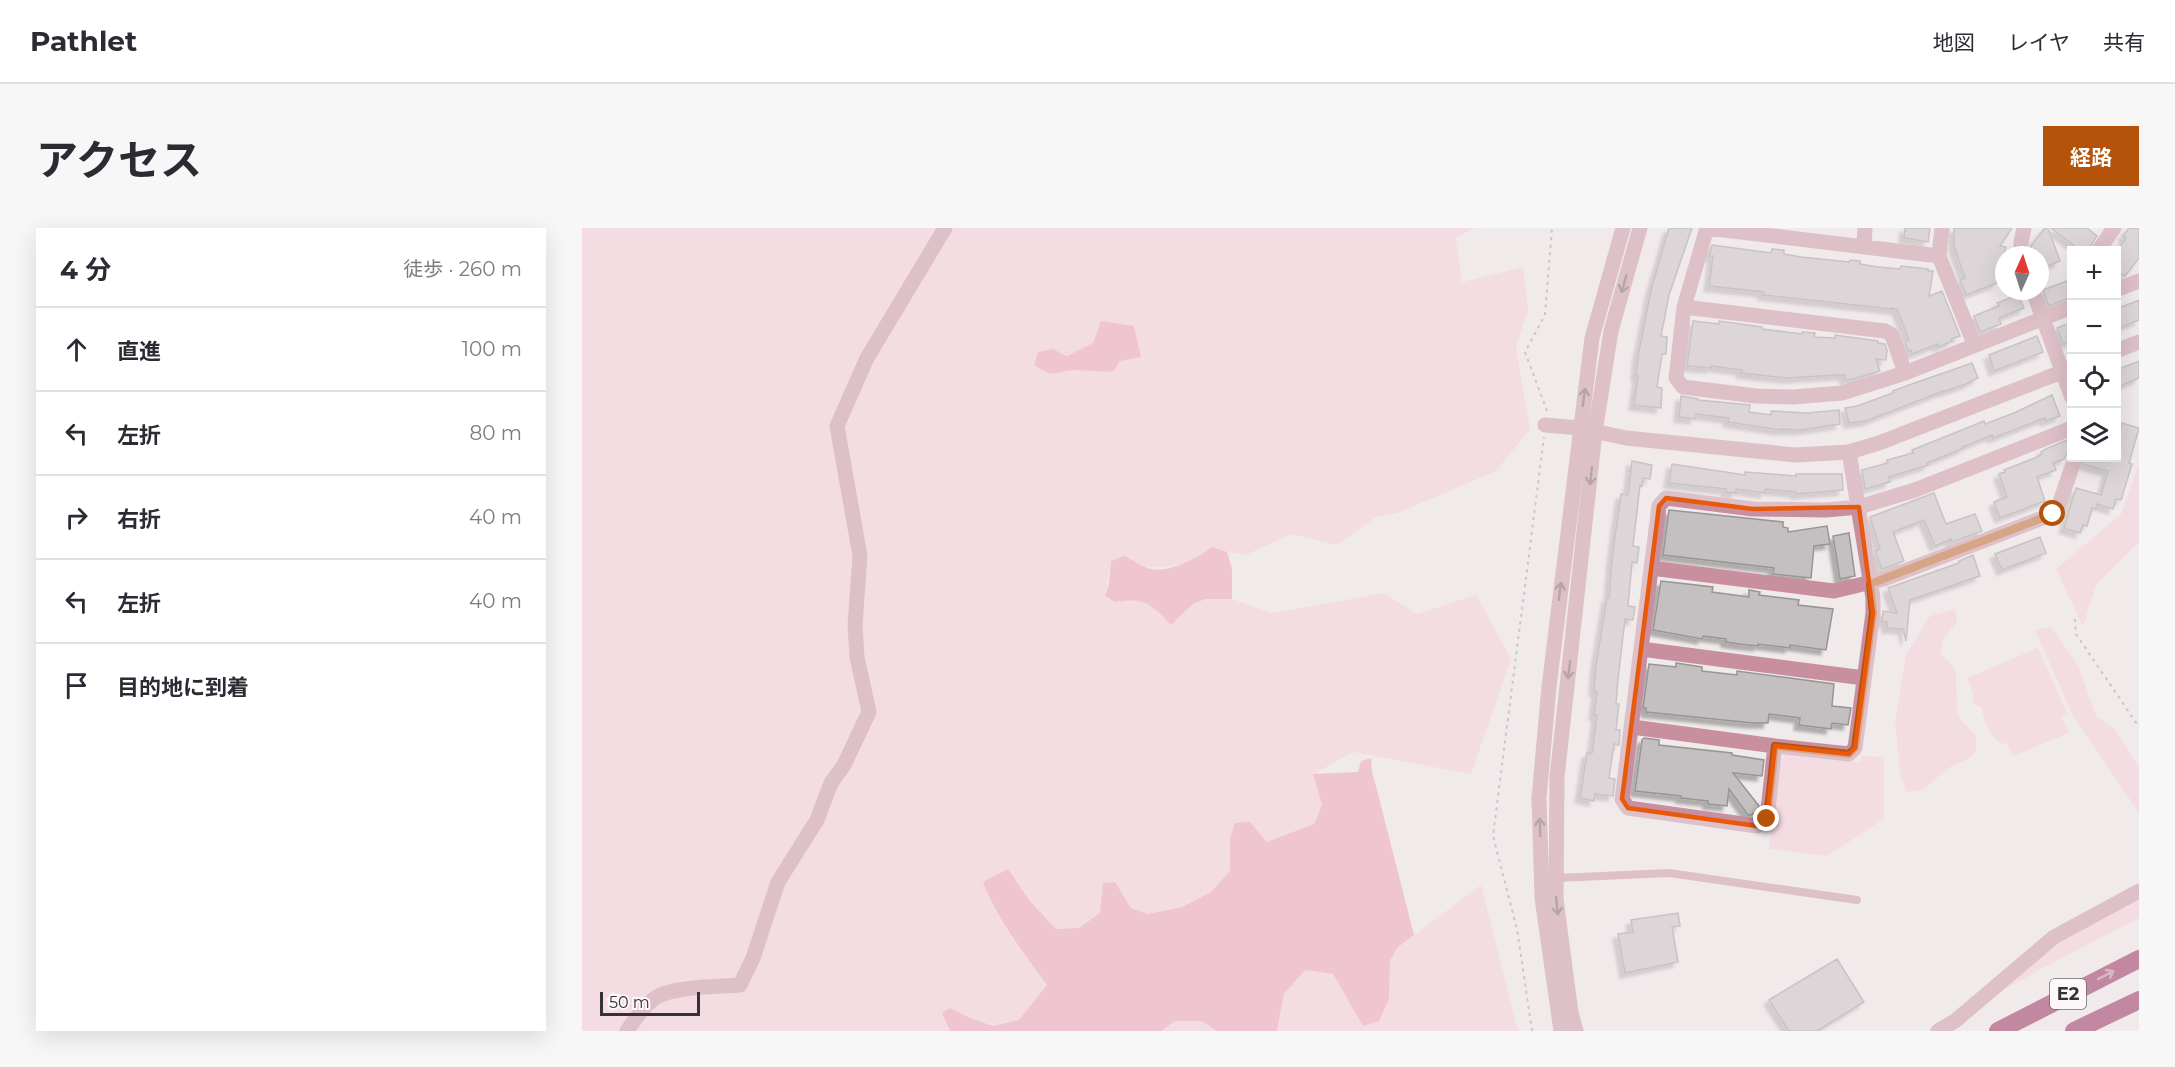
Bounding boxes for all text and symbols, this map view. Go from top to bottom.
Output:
text: Pathlet [30,24,137,58]
text: 地図 [1933,30,1975,55]
text: レイヤ [2008,30,2070,55]
text: 共有 [2103,30,2145,55]
button: 経路 [2043,126,2139,186]
text: アクセス [36,134,202,186]
north arrow [1995,246,2049,300]
map controls [2067,246,2121,462]
button: + [2067,246,2121,300]
text: 4 分 [60,254,111,286]
text: 徒歩 · 260 m [403,257,522,281]
one-way arrow [1618,275,1629,294]
button: − [2067,300,2121,354]
icon: ahead [60,333,93,366]
text: 100 m [462,337,522,361]
text: 直進 [117,338,161,365]
button: locate [2067,354,2121,408]
one-way arrow [1579,388,1590,408]
button: layers [2067,408,2121,462]
icon: left [60,417,93,450]
text: 80 m [470,421,522,445]
text: 左折 [117,422,161,449]
one-way arrow [1585,466,1596,486]
route start [2039,500,2065,526]
icon: right [60,501,93,534]
text: 40 m [469,505,522,529]
text: 右折 [117,506,161,533]
one-way arrow [1555,582,1566,601]
icon: left [60,585,93,618]
text: 40 m [469,589,522,613]
text: 左折 [117,590,161,617]
one-way arrow [1563,660,1574,679]
icon: arrive [60,669,93,702]
text: 目的地に到着 [117,674,249,701]
route end [1753,805,1779,831]
one-way arrow [1534,817,1546,837]
one-way arrow [1552,896,1563,916]
one-way arrow [2096,969,2114,980]
road number: E2 [2050,979,2086,1009]
scale bar [600,989,700,1016]
text: 50 m [609,993,650,1012]

